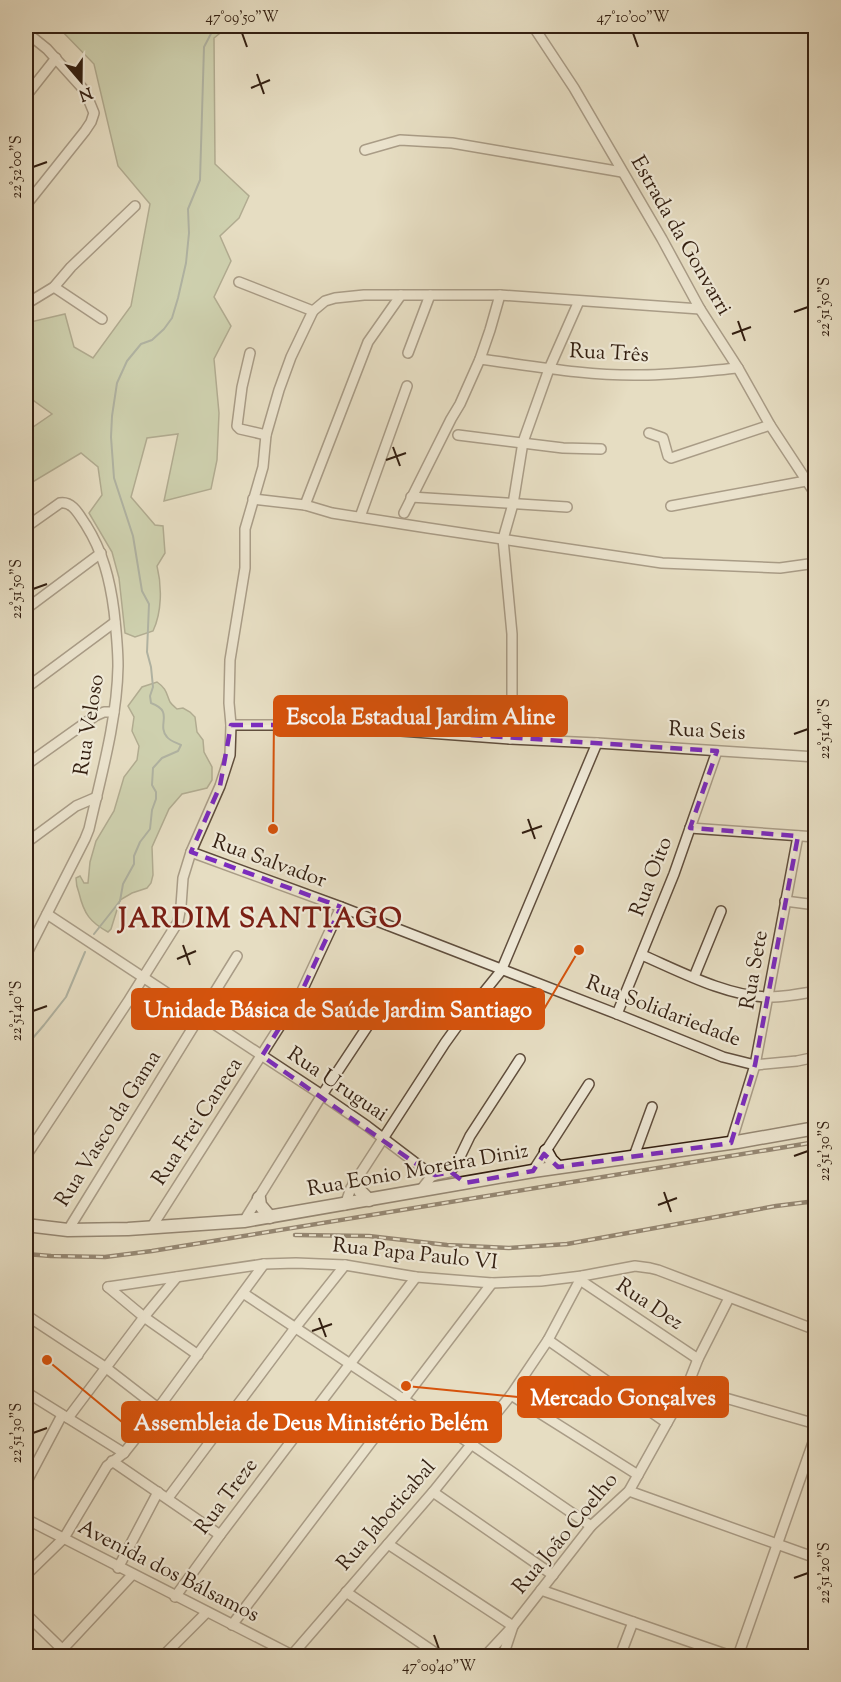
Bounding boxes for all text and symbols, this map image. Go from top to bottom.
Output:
text: 47°09'50"W [205,8,279,29]
text: 47°10'00"W [596,8,670,29]
north arrow [51,51,111,111]
text: N [75,80,95,106]
text: 22°52'00"S [7,135,28,199]
street label: Estrada da Gonvarri [622,151,738,321]
text: 22°51'50"S [815,277,836,337]
street label: Rua Três [568,337,650,371]
text: 22°51'50"S [7,559,28,619]
street label: Rua Veloso [67,672,113,778]
callout: Escola Estadual Jardim Aline [274,696,567,736]
text: 22°51'40"S [815,699,836,759]
text: Escola Estadual Jardim Aline [286,703,556,735]
street label: Rua Seis [668,715,746,749]
street label: Rua Salvador [208,827,331,897]
street label: Rua Oito [623,833,681,921]
district label: JARDIM SANTIAGO [117,901,403,940]
street label: Rua Sete [733,928,777,1012]
street label: Rua Solidariedade [581,969,745,1055]
text: 22°51'40"S [7,981,28,1041]
callout: Unidade Básica de Saúde Jardim Santiago [132,989,544,1029]
text: Unidade Básica de Saúde Jardim Santiago [144,996,532,1028]
street label: Rua Uruguai [281,1040,393,1130]
street label: Rua Vasco da Gama [49,1045,170,1213]
street label: Rua Frei Caneca [145,1052,251,1192]
text: 22°51'30"S [815,1121,836,1181]
street label: Rua Eonio Moreira Diniz [305,1137,531,1205]
street label: Rua Papa Paulo VI [331,1231,499,1279]
street label: Rua Dez [609,1272,689,1338]
callout: Mercado Gonçalves [518,1377,728,1417]
text: Mercado Gonçalves [530,1384,716,1416]
callout: Assembleia de Deus Ministério Belém [122,1402,501,1442]
text: 22°51'30"S [7,1403,28,1463]
text: Assembleia de Deus Ministério Belém [134,1409,489,1441]
street label: Rua Treze [188,1452,266,1542]
street label: Rua Jaboticabal [330,1454,444,1578]
street label: Rua João Coelho [506,1467,626,1601]
street label: Avenida dos Bálsamos [72,1513,264,1631]
text: 22°51'20"S [815,1542,836,1604]
text: 47°09'40"W [402,1657,476,1678]

